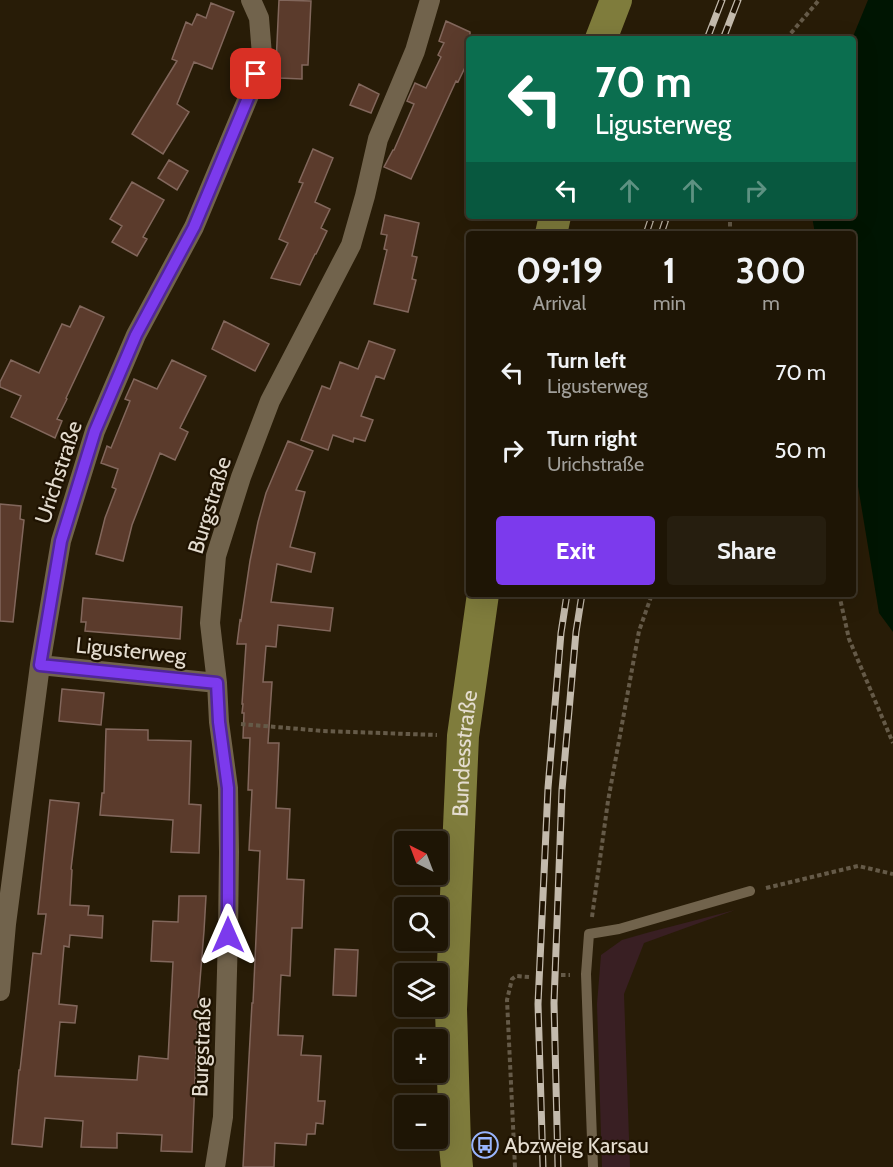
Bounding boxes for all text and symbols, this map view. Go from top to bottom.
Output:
pin [230,48,281,99]
text: 70 m [595,56,692,108]
icon: arrive [239,57,272,90]
icon: left [496,60,574,138]
text: Ligusterweg [595,108,731,141]
icon: left [550,174,583,207]
icon: ahead [613,174,646,207]
icon: ahead [676,174,709,207]
icon: right [739,174,772,207]
text: 09:19 [516,248,603,292]
text: 1 [663,248,676,292]
text: 300 [736,248,806,292]
text: Arrival [533,291,586,315]
text: min [653,291,686,315]
text: m [762,291,780,315]
text: Turn left [547,347,626,374]
icon: left [496,356,529,389]
text: 70 m [776,359,826,386]
text: Ligusterweg [547,374,648,398]
street label: Urichstraße [29,417,88,527]
text: Turn right [547,425,637,452]
icon: right [496,434,529,467]
text: 50 m [774,437,826,464]
text: Urichstraße [547,452,644,476]
street label: Burgstraße [182,453,237,557]
button: Exit [496,516,655,585]
button: Share [667,516,826,585]
street label: Ligusterweg [74,631,189,670]
street label: Bundesstraße [446,688,483,818]
north arrow [394,831,448,885]
map controls [394,831,448,1149]
button: search [394,897,448,951]
position arrow [196,903,260,967]
button: layers [394,963,448,1017]
street label: Burgstraße [186,997,217,1097]
button: + [394,1029,448,1083]
button: − [394,1095,448,1149]
bus stop icon: Abzweig Karsau [470,1130,500,1160]
place label: Abzweig Karsau [504,1132,649,1159]

